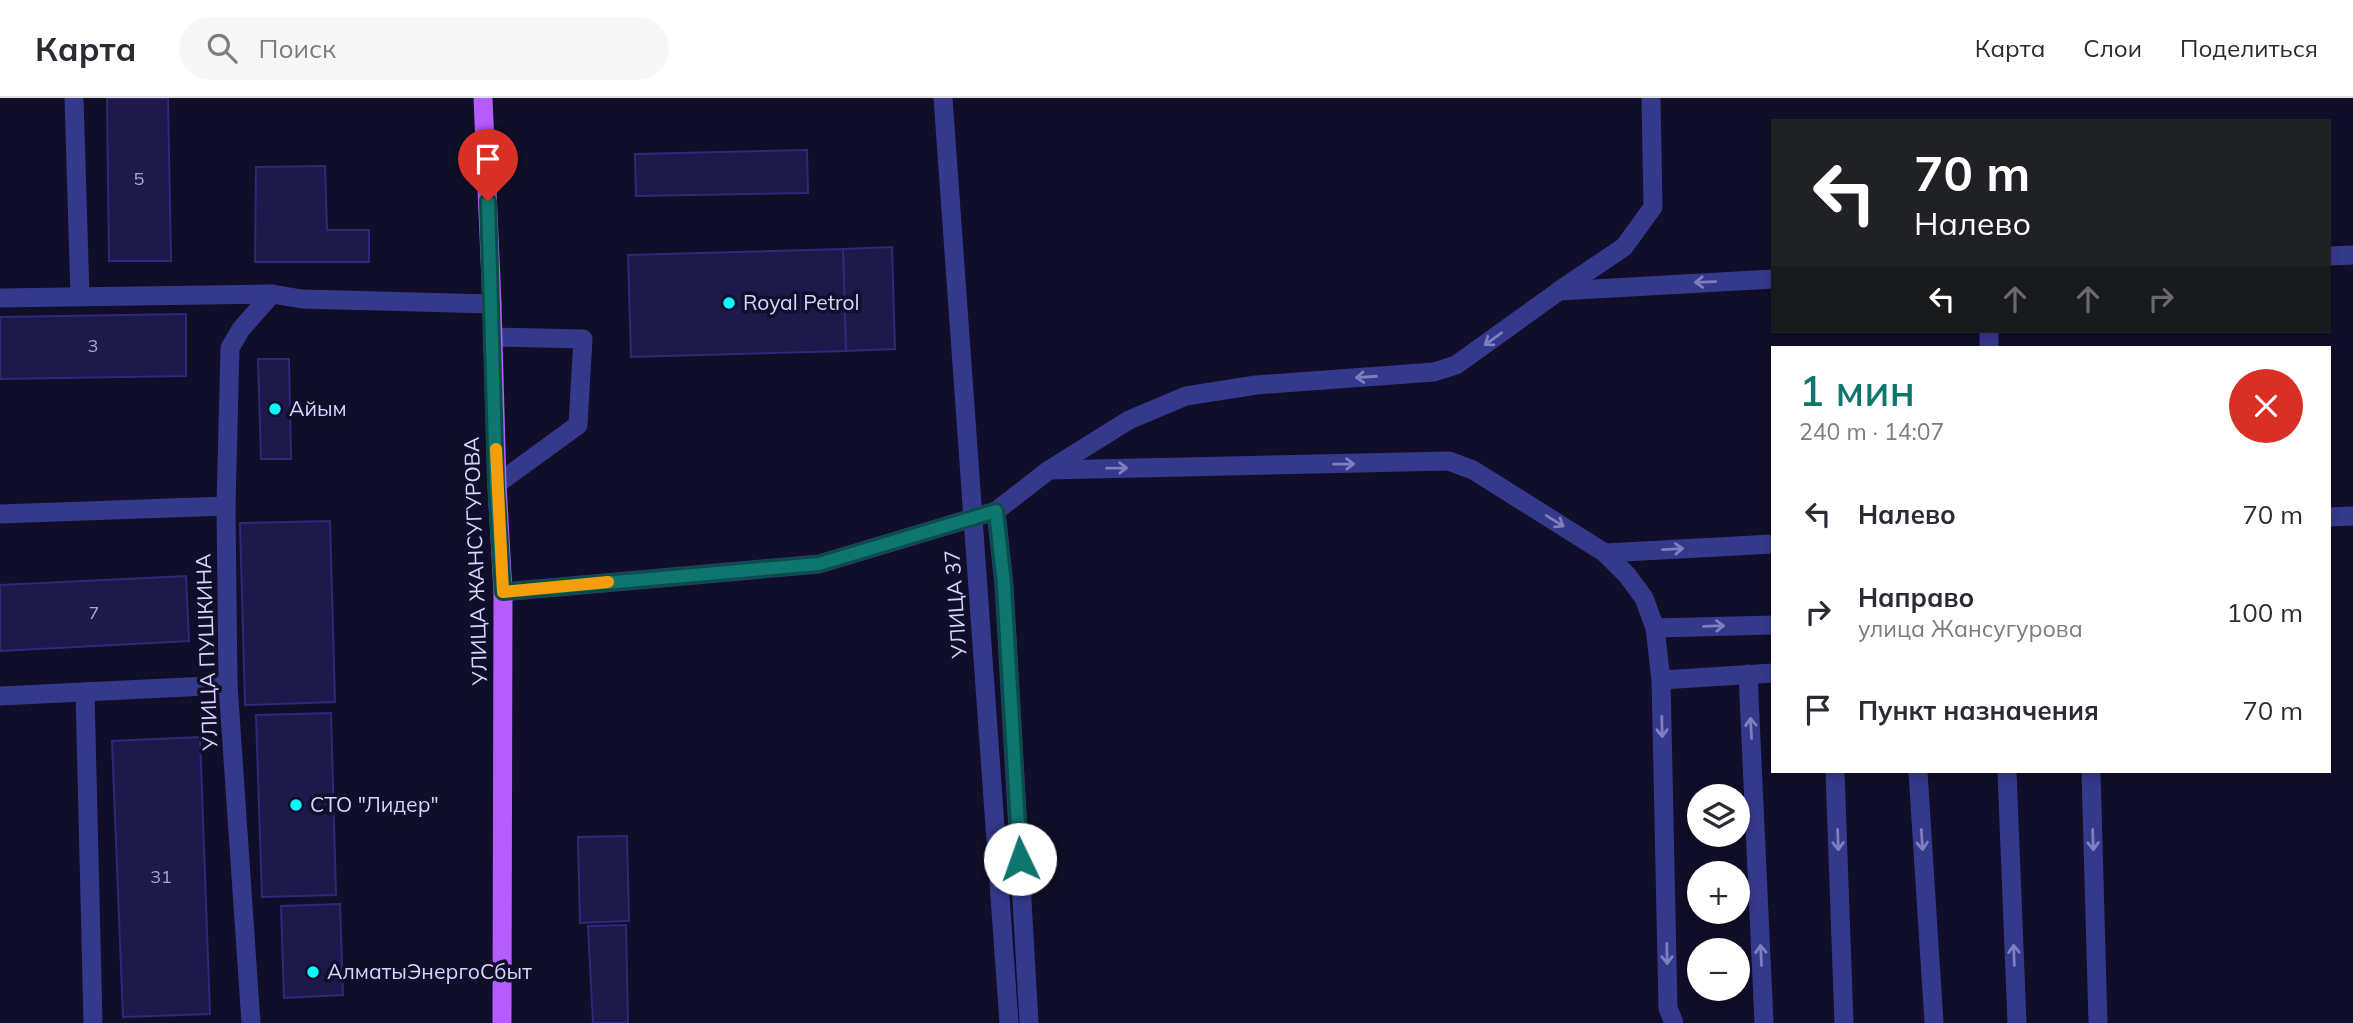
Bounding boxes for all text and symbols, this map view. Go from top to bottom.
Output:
search box [179,17,669,80]
text: Карта [35,28,137,69]
icon: search [203,29,241,67]
text: Поиск [259,32,336,65]
text: Карта [1975,33,2045,63]
text: Слои [2083,33,2142,63]
text: Поделиться [2180,33,2318,63]
pin [458,129,518,201]
icon: arrive [469,140,507,178]
text: 70 m [1914,142,2030,203]
icon: left [1799,147,1890,238]
house number: 5 [134,167,145,190]
text: Налево [1914,203,2031,243]
one-way arrow [1693,276,1716,289]
icon: left [1923,280,1961,318]
icon: ahead [1996,280,2034,318]
icon: ahead [2069,280,2107,318]
icon: right [2142,280,2180,318]
place label: Royal Petrol [743,289,860,315]
marker: Royal Petrol [721,295,737,311]
one-way arrow [1484,332,1503,346]
house number: 3 [88,334,98,357]
text: 1 мин [1799,364,1915,417]
button: close [2229,369,2303,443]
one-way arrow [1355,371,1377,384]
place label: Айым [289,395,347,421]
marker: Айым [267,401,283,417]
text: 240 m · 14:07 [1799,417,1944,446]
street label: УЛИЦА ЖАНСУГУРОВА [458,436,492,687]
one-way arrow [1332,457,1355,470]
one-way arrow [1105,461,1128,475]
icon: left [1799,495,1837,533]
text: Налево [1858,498,1956,531]
text: 70 m [2242,498,2303,531]
one-way arrow [1545,515,1565,529]
one-way arrow [1661,543,1684,556]
street label: УЛИЦА 37 [938,549,972,660]
street label: УЛИЦА ПУШКИНА [190,553,222,752]
text: Направо [1858,581,1974,614]
icon: right [1799,593,1837,631]
text: 100 m [2227,596,2303,629]
house number: 7 [89,601,99,624]
text: улица Жансугурова [1858,614,2083,643]
one-way arrow [1702,620,1725,633]
icon: arrive [1799,691,1837,729]
text: Пункт назначения [1858,694,2099,727]
text: 70 m [2242,694,2303,727]
one-way arrow [1656,715,1669,738]
one-way arrow [1744,716,1757,739]
map controls [1687,784,1750,1001]
button: layers [1687,784,1750,847]
place label: СТО "Лидер" [310,791,439,817]
marker: СТО "Лидер" [288,797,304,813]
position arrow [983,822,1057,896]
one-way arrow [1831,828,1844,851]
one-way arrow [1916,828,1929,851]
one-way arrow [2086,828,2099,851]
button: + [1687,861,1750,924]
house number: 31 [150,865,172,888]
button: − [1687,938,1750,1001]
one-way arrow [1660,942,1674,965]
one-way arrow [1755,944,1768,967]
one-way arrow [2007,944,2020,967]
place label: АлматыЭнергоСбыт [327,958,532,984]
marker: АлматыЭнергоСбыт [305,964,321,980]

